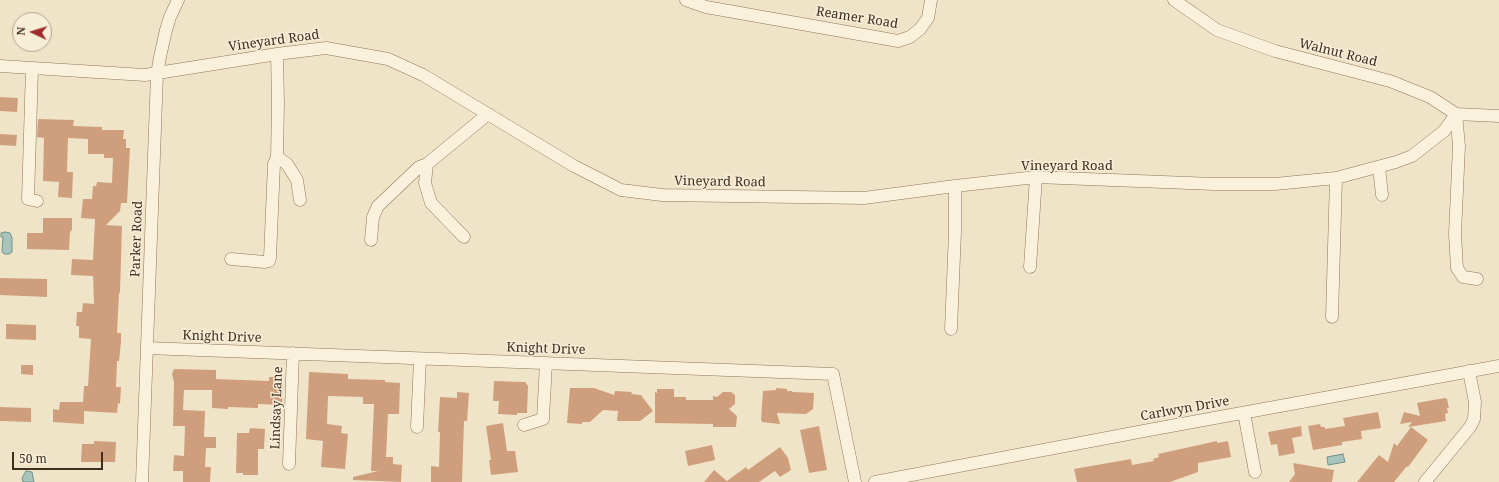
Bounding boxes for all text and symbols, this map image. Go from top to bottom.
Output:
street label: Reamer Road [815,4,899,32]
north arrow [12,12,52,52]
text: N [13,26,28,36]
street label: Vineyard Road [227,27,321,55]
street label: Walnut Road [1297,36,1379,70]
street label: Vineyard Road [1021,158,1113,174]
street label: Vineyard Road [674,173,766,191]
street label: Parker Road [128,201,146,277]
street label: Knight Drive [182,328,262,346]
street label: Knight Drive [506,340,586,358]
street label: Lindsay Lane [268,366,286,450]
street label: Carlwyn Drive [1139,394,1231,424]
scale bar [14,444,105,470]
text: 50 m [19,450,47,467]

